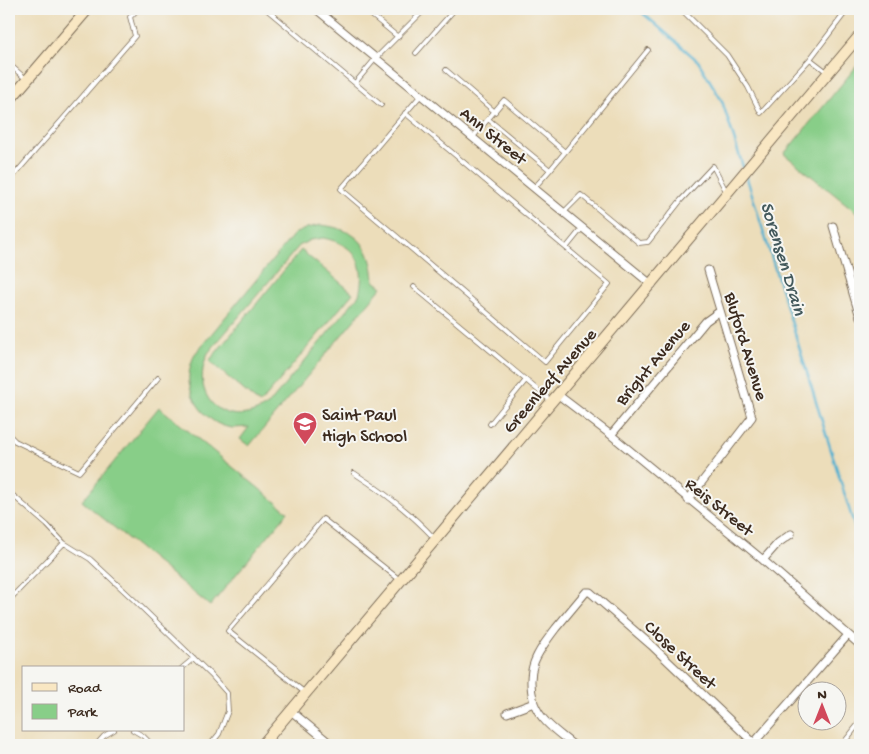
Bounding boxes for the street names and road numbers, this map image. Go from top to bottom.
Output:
street label: Ann Street [455,104,531,171]
street label: Bluford Avenue [718,289,771,404]
street label: Bright Avenue [611,316,696,411]
street label: Greenleaf Avenue [500,324,603,438]
street label: Reis Street [680,474,758,543]
street label: Close Street [639,617,721,696]

